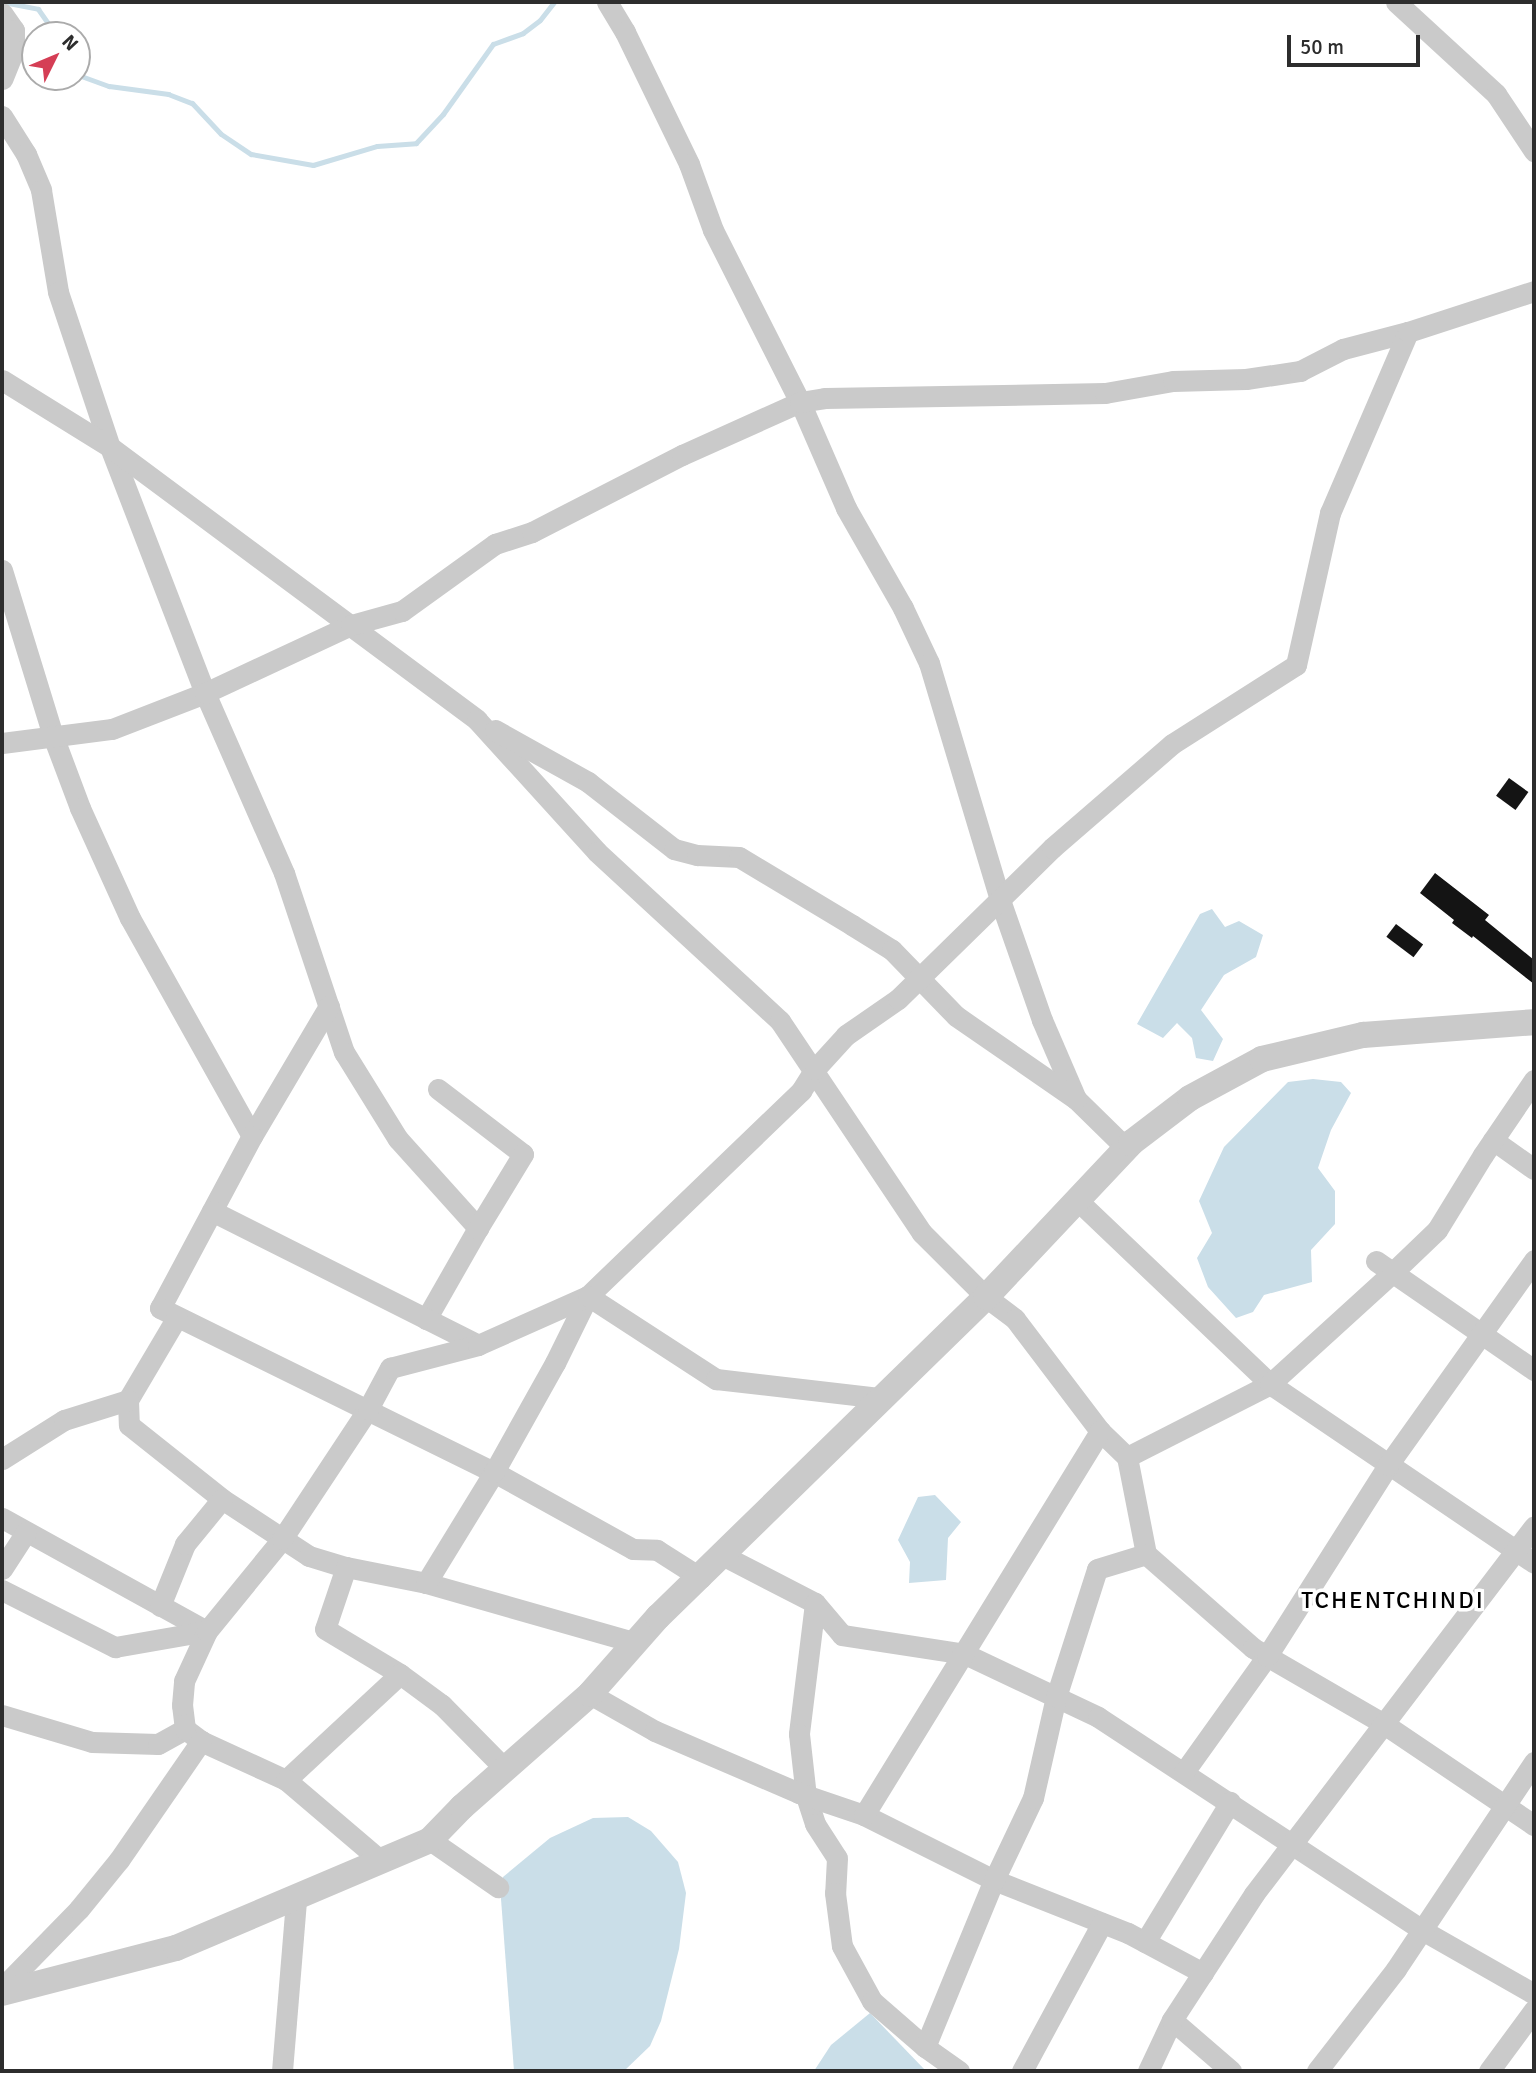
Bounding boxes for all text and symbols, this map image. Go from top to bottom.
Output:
north arrow [21,21,91,91]
scale bar [1291,21,1424,65]
text: N [57,30,83,56]
text: 50 m [1300,34,1344,60]
district label: TCHENTCHINDI [1303,1587,1483,1615]

